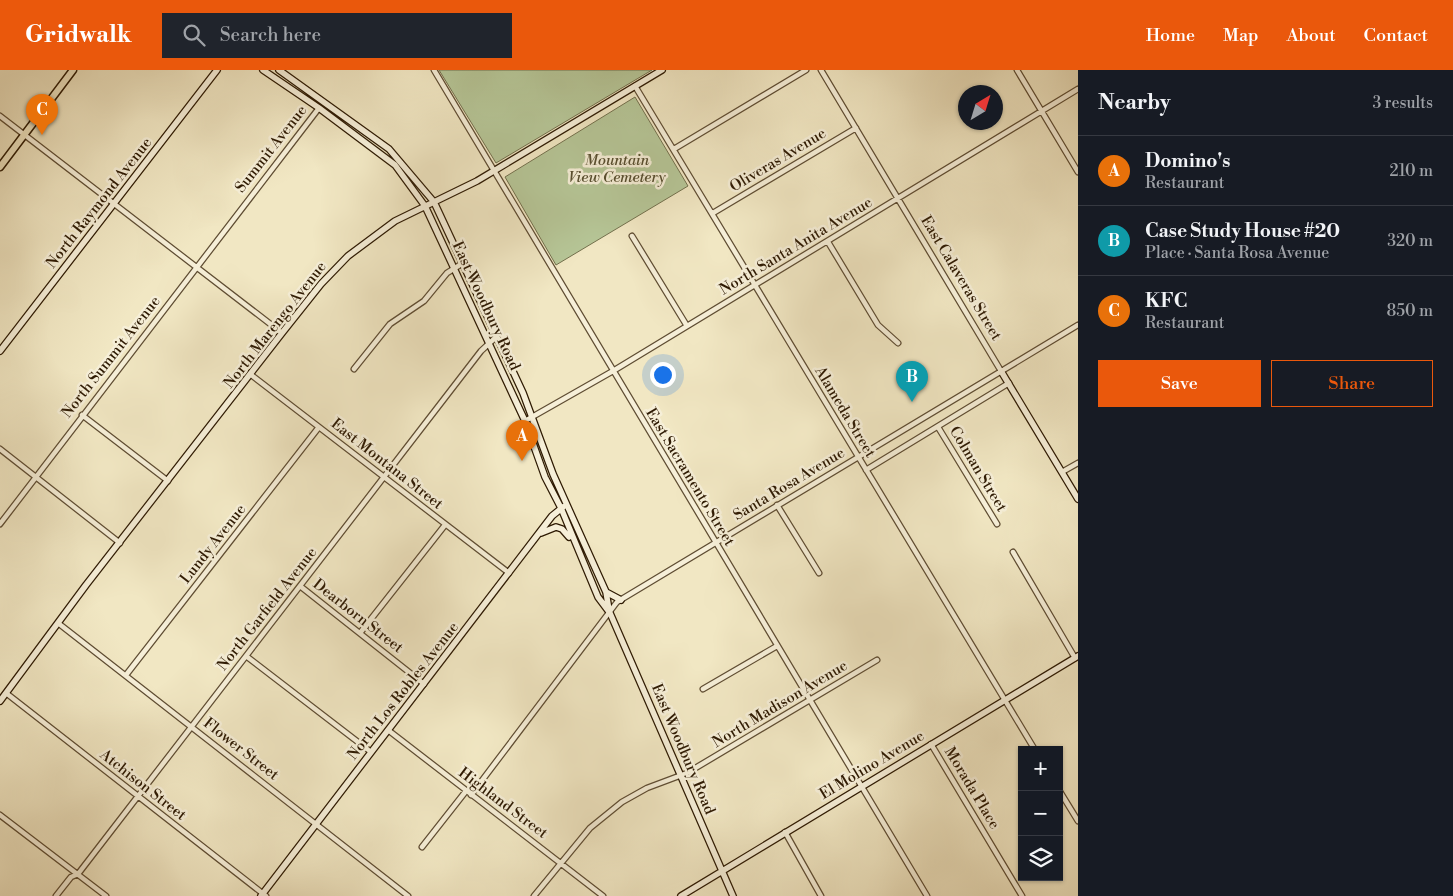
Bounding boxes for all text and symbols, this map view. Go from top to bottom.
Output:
search box [162,13,512,58]
text: Gridwalk [25,20,132,50]
icon: search [180,21,208,49]
text: Search here [220,23,321,47]
text: Home [1146,24,1195,47]
text: Map [1223,24,1259,47]
text: About [1287,24,1336,47]
text: Contact [1364,24,1428,47]
north arrow [958,85,1003,130]
text: Nearby [1098,90,1171,116]
text: 3 results [1372,93,1433,113]
pin: C [26,94,58,135]
street label: Summit Avenue [231,101,311,197]
street label: Oliveras Avenue [726,124,830,196]
street label: North Raymond Avenue [42,134,156,272]
text: Domino's [1145,149,1230,173]
park label: Mountain View Cemetery [568,151,667,187]
text: A [1108,161,1120,181]
text: 210 m [1389,161,1433,181]
text: Restaurant [1145,173,1224,193]
street label: North Santa Anita Avenue [716,193,876,299]
street label: East Calaveras Street [916,212,1006,344]
text: Case Study House #20 [1145,219,1340,243]
text: B [1108,231,1120,251]
text: 320 m [1387,231,1433,251]
street label: East Woodbury Road [448,238,524,374]
text: Place · Santa Rosa Avenue [1145,243,1329,263]
street label: North Marengo Avenue [219,258,331,392]
text: KFC [1145,289,1187,313]
street label: North Summit Avenue [57,292,165,422]
text: C [1108,301,1120,321]
text: 850 m [1386,301,1433,321]
text: Restaurant [1145,313,1224,333]
button: Save [1098,360,1261,407]
button: Share [1271,360,1433,407]
pin: B [896,361,928,402]
your location [650,362,676,388]
street label: Alameda Street [810,362,880,462]
street label: East Sacramento Street [641,404,739,550]
street label: East Montana Street [327,414,447,514]
pin: A [506,420,538,461]
street label: Colman Street [945,423,1011,516]
street label: Santa Rosa Avenue [730,443,848,525]
street label: Lundy Avenue [176,500,250,588]
street label: North Garfield Avenue [213,543,321,675]
street label: Dearborn Street [309,575,408,658]
street label: North Los Robles Avenue [343,618,463,764]
street label: North Madison Avenue [709,656,851,752]
street label: East Woodbury Road [647,681,719,818]
street label: Flower Street [199,714,283,785]
street label: El Molino Avenue [816,726,928,804]
street label: Morada Place [940,744,1004,832]
street label: Atchison Street [95,745,191,825]
map controls [1018,746,1063,881]
button: + [1018,746,1063,791]
street label: Highland Street [455,763,552,843]
button: − [1018,791,1063,836]
button: layers [1018,836,1063,881]

